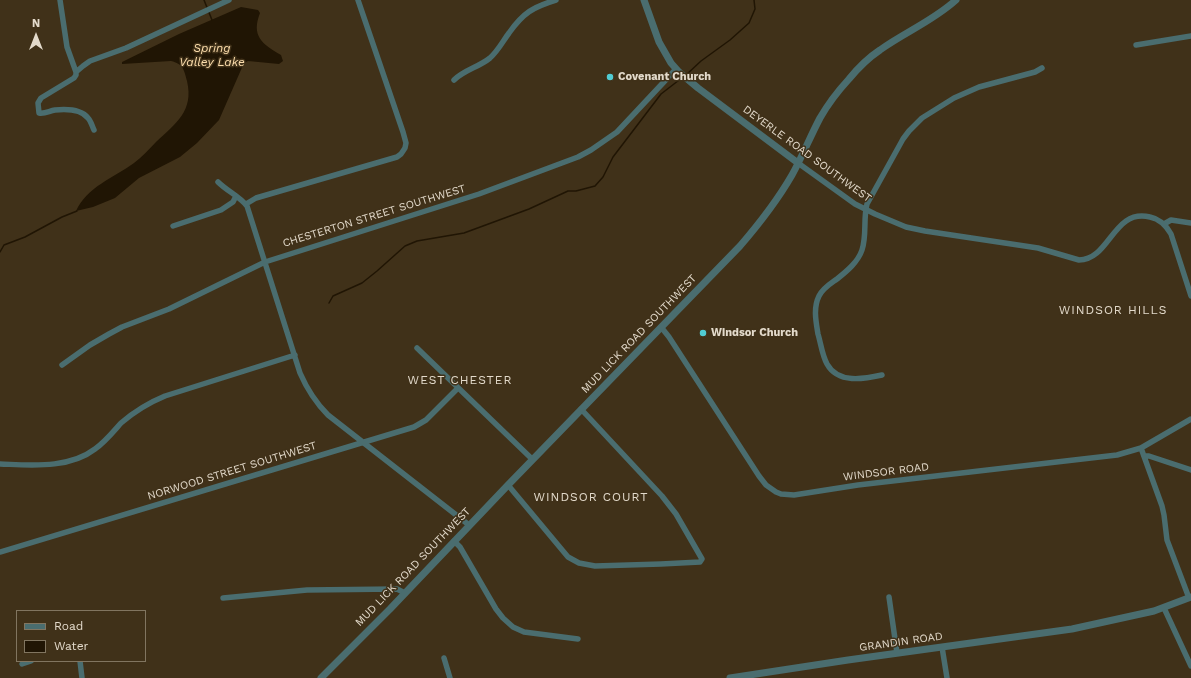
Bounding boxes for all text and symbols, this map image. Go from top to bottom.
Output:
north arrow [16,16,56,56]
text: N [32,17,40,30]
water label: Spring Valley Lake [179,41,245,69]
place label: Covenant Church [618,70,711,84]
marker: Covenant Church [605,72,615,82]
street label: DEYERLE ROAD SOUTHWEST [740,103,874,205]
street label: CHESTERTON STREET SOUTHWEST [281,182,467,250]
street label: MUD LICK ROAD SOUTHWEST [579,272,699,396]
district label: WINDSOR HILLS [1059,303,1167,317]
place label: Windsor Church [711,326,798,340]
marker: Windsor Church [698,328,708,338]
district label: WEST CHESTER [408,373,512,387]
street label: NORWOOD STREET SOUTHWEST [146,439,318,503]
street label: WINDSOR ROAD [842,460,930,484]
district label: WINDSOR COURT [534,490,648,504]
street label: MUD LICK ROAD SOUTHWEST [353,505,473,629]
legend [16,610,146,662]
text: Road [54,619,83,633]
street label: GRANDIN ROAD [858,630,944,654]
text: Water [54,639,88,653]

